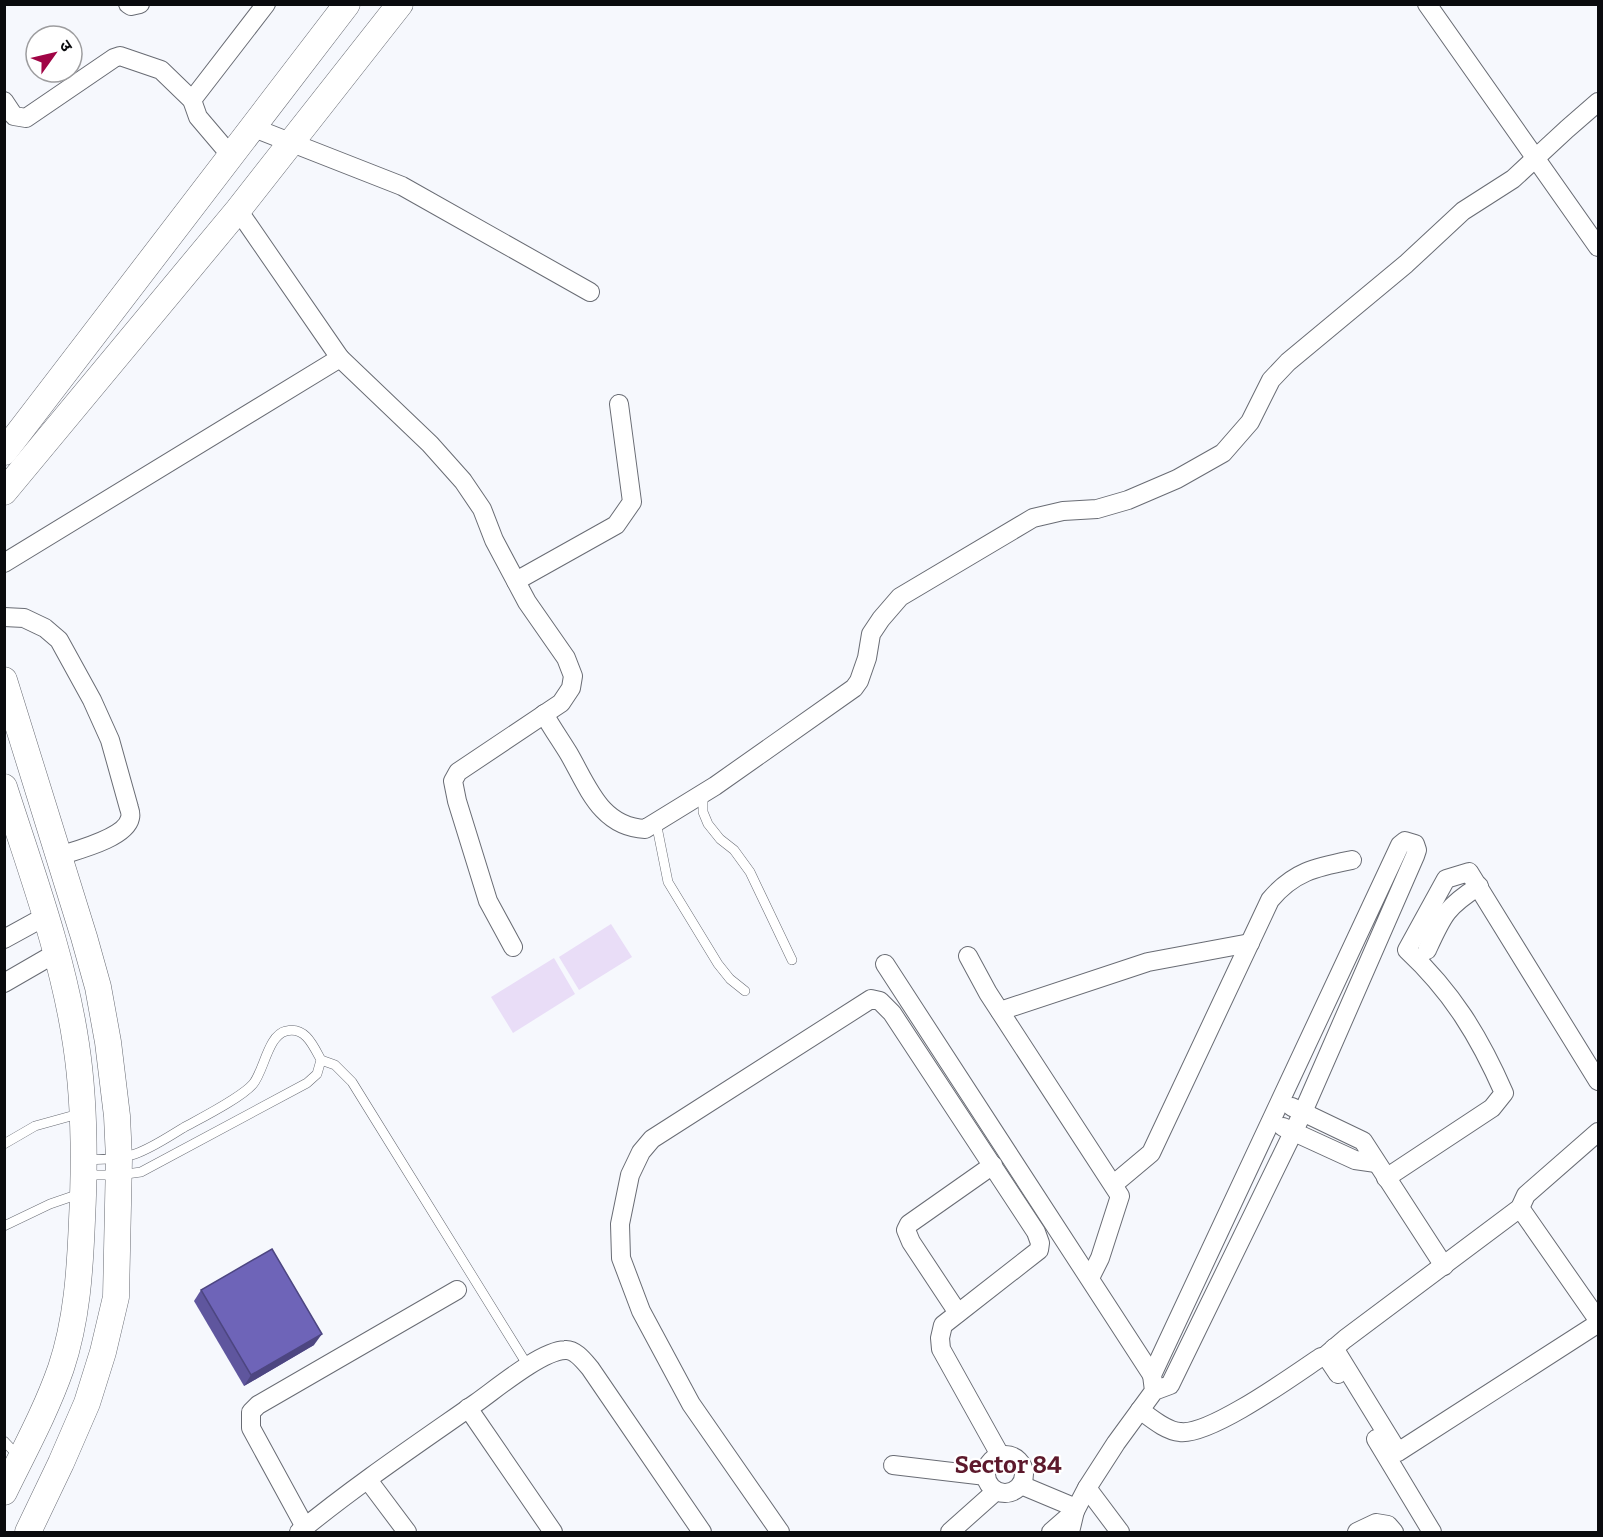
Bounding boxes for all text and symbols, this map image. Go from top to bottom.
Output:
north arrow [24,24,84,84]
text: उ [56,37,77,56]
district label: Sector 84 [954,1451,1062,1479]

